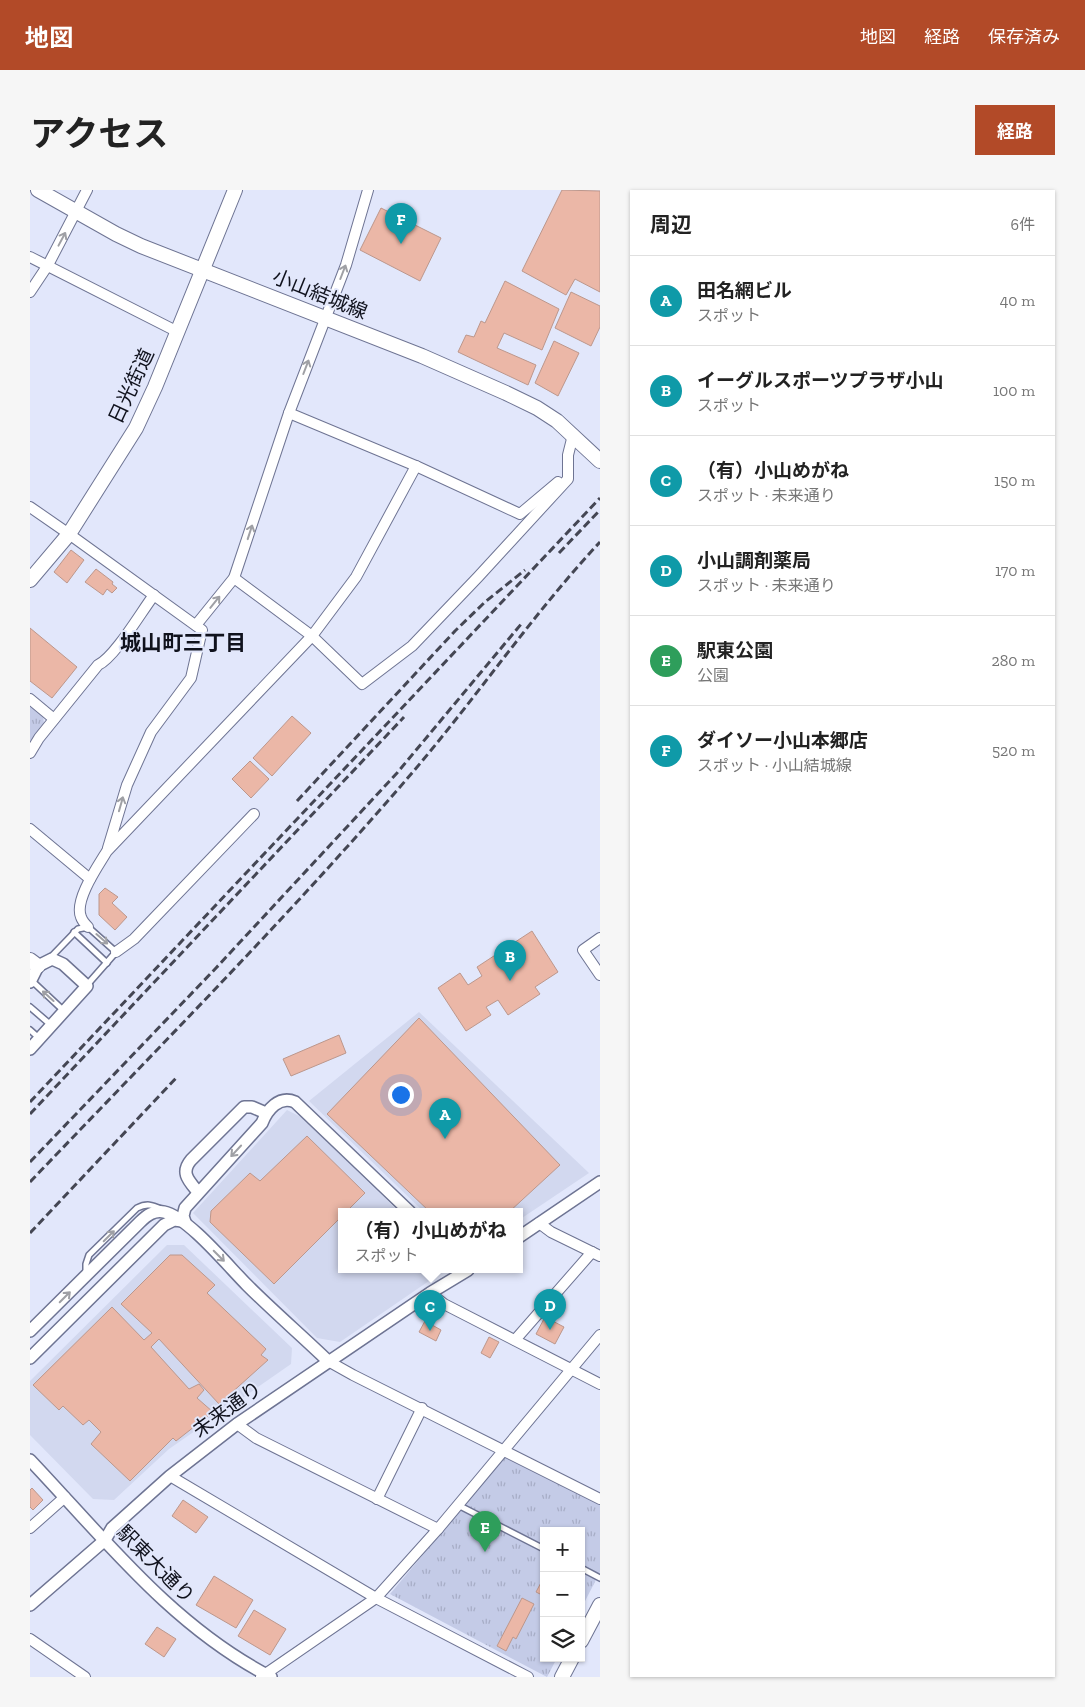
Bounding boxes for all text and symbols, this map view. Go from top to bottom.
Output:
text: 地図 [25,23,73,52]
text: 地図 [860,26,896,48]
text: 経路 [924,26,960,48]
text: 保存済み [988,26,1060,48]
button: 経路 [975,105,1055,155]
text: アクセス [30,113,168,155]
pin: F [385,203,417,244]
text: 周辺 [650,212,692,237]
text: 6件 [1011,215,1035,234]
one-way arrow [57,231,67,246]
street label: 小山結城線 [269,264,371,324]
one-way arrow [339,264,348,280]
text: 田名網ビル [697,279,792,302]
text: A [661,291,672,310]
text: 40 m [1000,291,1035,310]
text: スポット [697,306,761,325]
street label: 日光街道 [103,345,159,427]
one-way arrow [302,360,311,376]
text: イーグルスポーツプラザ小山 [697,369,944,392]
text: B [661,381,671,400]
text: 100 m [993,381,1035,400]
text: スポット [697,396,761,415]
text: （有）小山めがね [697,459,849,482]
text: C [661,471,671,490]
text: 150 m [994,471,1035,490]
text: スポット · 未来通り [697,486,836,505]
one-way arrow [245,524,255,540]
text: 小山調剤薬局 [697,549,811,572]
text: D [660,561,672,580]
text: 170 m [995,561,1035,580]
text: スポット · 未来通り [697,576,836,595]
one-way arrow [210,595,221,608]
district label: 城山町三丁目 [120,630,246,655]
text: 駅東公園 [697,639,773,662]
text: E [661,651,671,670]
text: 280 m [991,651,1035,670]
text: 公園 [697,666,729,685]
text: ダイソー小山本郷店 [697,729,868,752]
text: F [661,741,671,760]
text: 520 m [992,741,1035,760]
text: スポット · 小山結城線 [697,756,852,775]
one-way arrow [116,797,126,813]
one-way arrow [95,934,108,945]
pin: B [494,940,526,981]
one-way arrow [41,990,54,1002]
your location [388,1082,414,1108]
pin: A [429,1098,461,1139]
one-way arrow [230,1145,242,1157]
popup [338,1208,523,1273]
text: （有）小山めがね [354,1219,507,1242]
one-way arrow [103,1230,115,1242]
text: スポット [354,1246,419,1265]
one-way arrow [213,1250,225,1263]
pin: D [534,1289,566,1330]
pin: C [414,1290,446,1331]
one-way arrow [58,1291,71,1303]
street label: 未来通り [188,1376,266,1442]
pin: E [469,1511,501,1552]
street label: 駅東大通り [112,1520,200,1608]
map controls [540,1527,585,1662]
button: + [540,1527,585,1572]
button: − [540,1572,585,1617]
button: layers [540,1617,585,1662]

